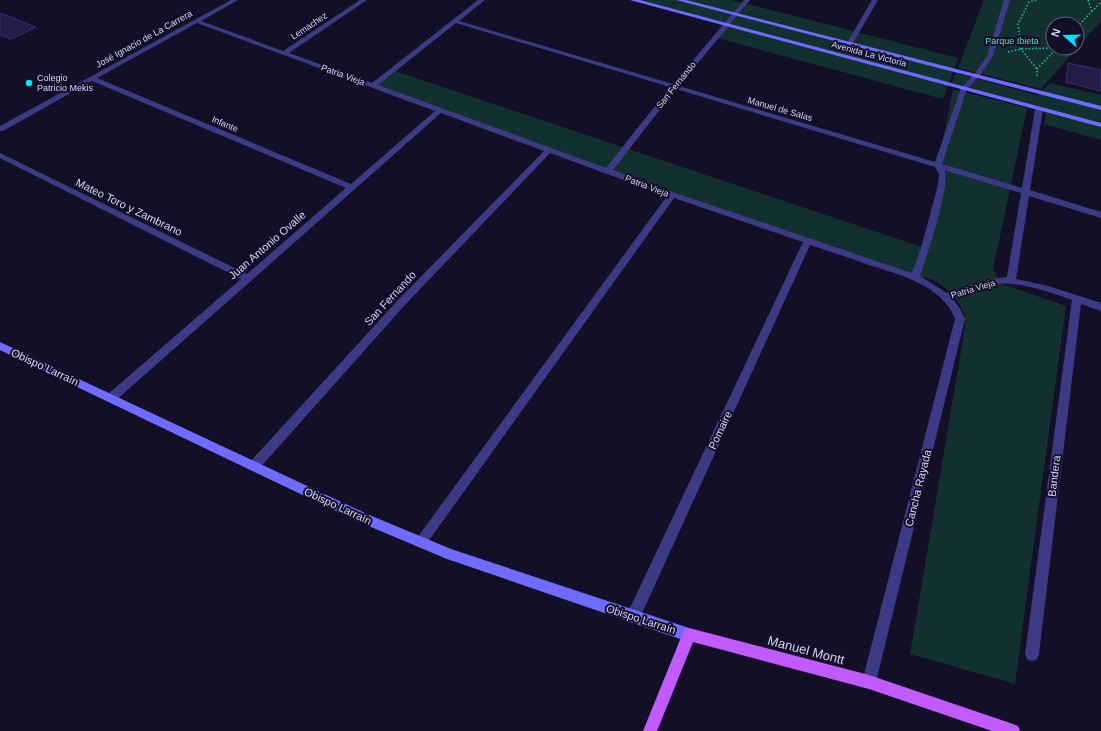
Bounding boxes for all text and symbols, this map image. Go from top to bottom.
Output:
street label: José Ignacio de La Carrera [94,8,194,70]
street label: Lemachez [289,10,329,42]
north arrow [1045,16,1085,56]
text: N [1049,27,1063,38]
park label: Parque Ibieta [985,36,1039,46]
street label: Avenida La Victoria [830,39,908,69]
street label: San Fernando [654,60,698,110]
street label: Patria Vieja [320,62,366,88]
place label: Colegio Patricio Mekis [37,73,94,93]
marker: Colegio Patricio Mekis [24,78,34,88]
street label: Manuel de Salas [746,95,814,123]
street label: Infante [210,114,240,134]
street label: Patria Vieja [624,173,670,199]
street label: Mateo Toro y Zambrano [74,176,184,238]
street label: Juan Antonio Ovalle [226,208,308,282]
street label: San Fernando [362,268,418,328]
street label: Patria Vieja [950,278,996,300]
street label: Obispo Larraín [9,346,81,388]
street label: Pomaire [706,409,734,451]
street label: Cancha Rayada [903,447,934,528]
street label: Bandera [1046,454,1063,497]
street label: Obispo Larraín [302,485,374,527]
street label: Obispo Larraín [605,602,677,636]
street label: Manuel Montt [766,633,846,668]

